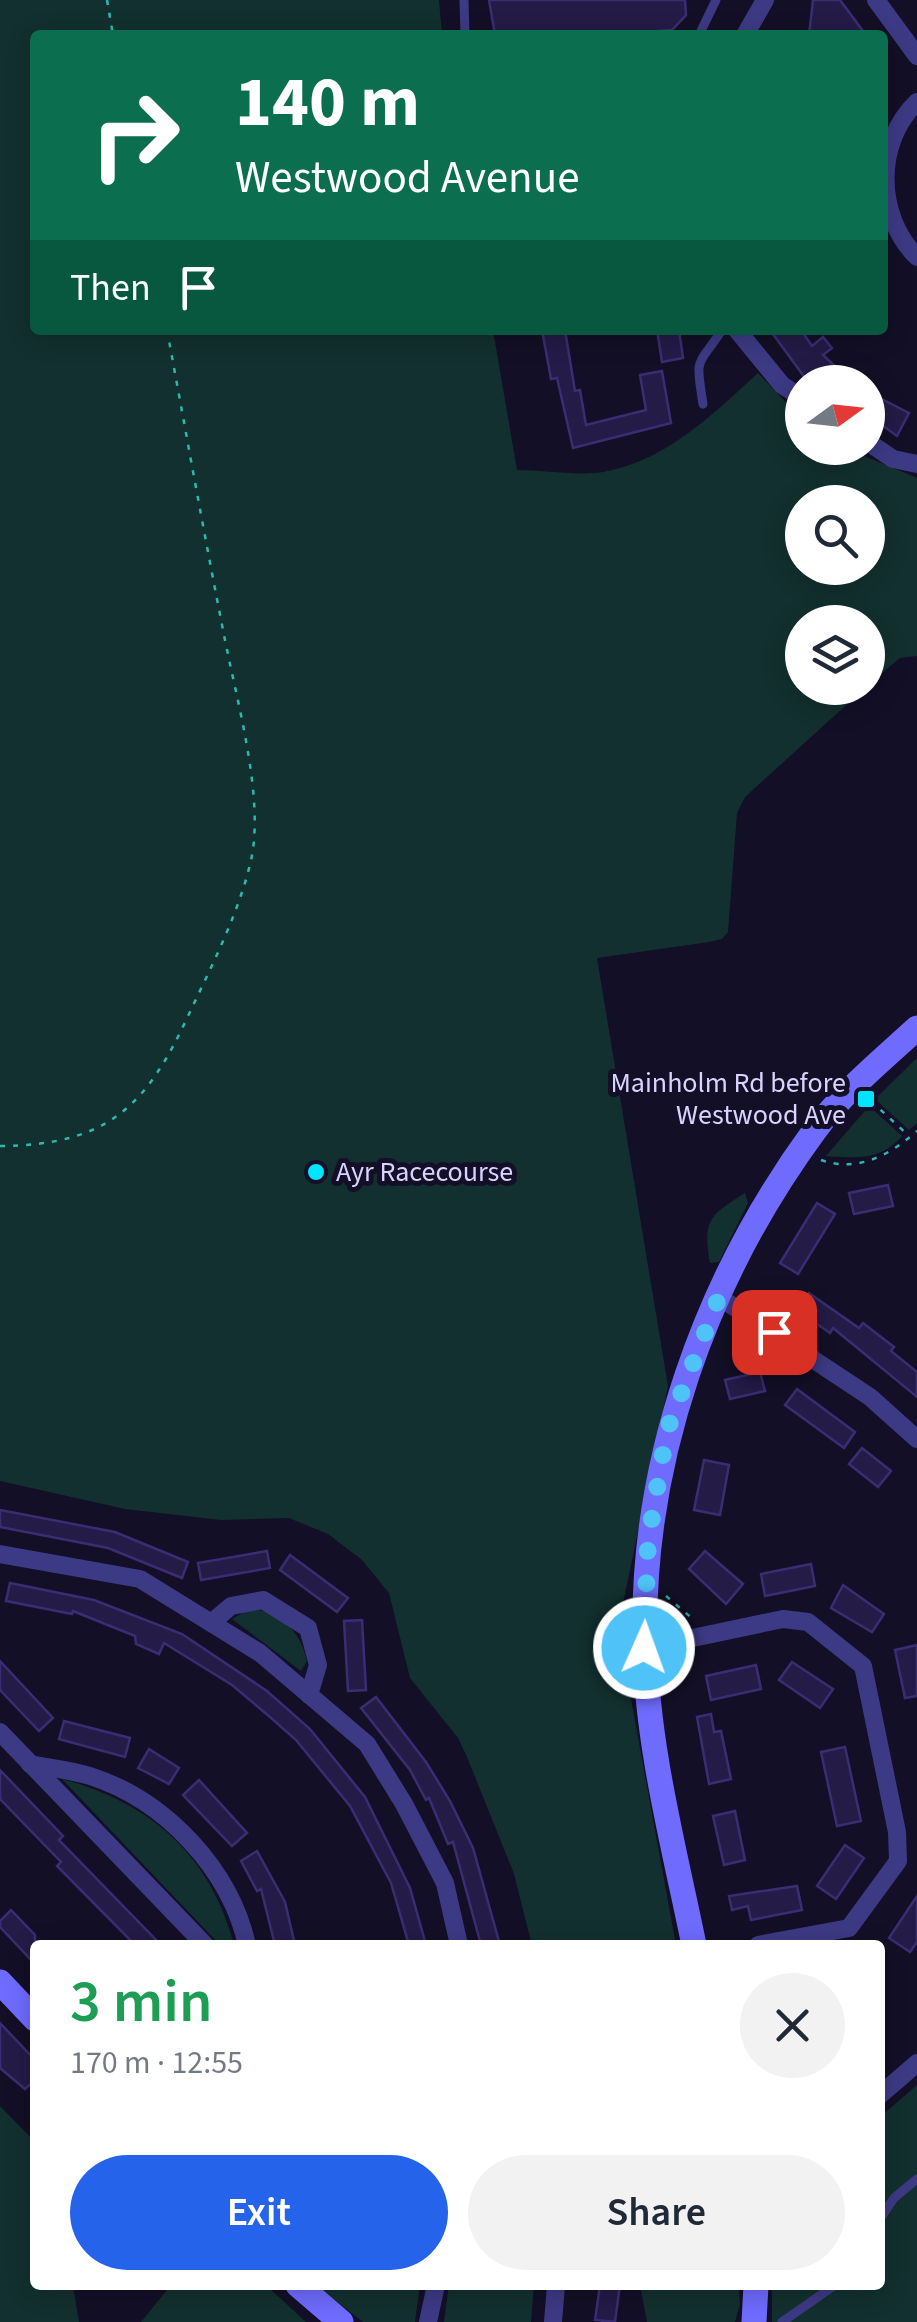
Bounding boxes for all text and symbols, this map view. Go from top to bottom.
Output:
text: 140 m [235,53,420,153]
icon: right [70,70,200,200]
text: Westwood Avenue [235,146,580,210]
icon: arrive [171,260,226,315]
text: Then [70,261,151,315]
north arrow [785,365,885,465]
map controls [785,365,885,705]
button: search [785,485,885,585]
button: layers [785,605,885,705]
place label: Mainholm Rd before Westwood Ave [610,1063,846,1135]
marker: Mainholm Rd before Westwood Ave [855,1088,877,1110]
place label: Ayr Racecourse [336,1152,513,1192]
marker: Ayr Racecourse [305,1161,327,1183]
pin [732,1290,817,1375]
icon: arrive [747,1305,802,1360]
position arrow [592,1596,696,1700]
text: 3 min [70,1960,213,2045]
button: close [740,1973,845,2078]
text: 170 m · 12:55 [70,2040,243,2086]
button: Exit [70,2155,448,2270]
button: Share [468,2155,845,2270]

